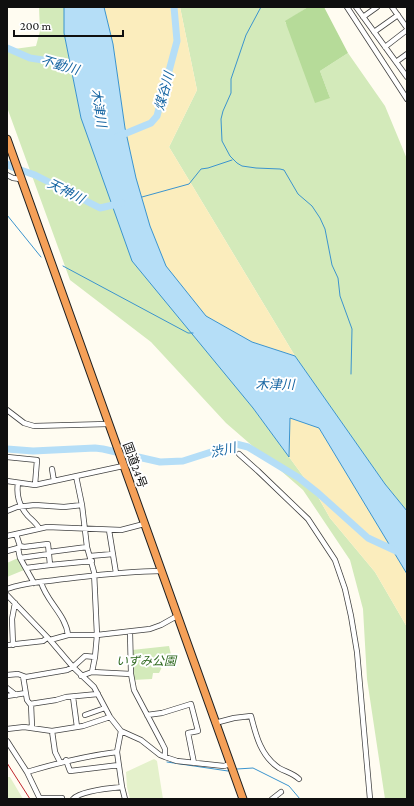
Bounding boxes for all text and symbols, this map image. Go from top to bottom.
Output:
scale bar [14,12,123,38]
text: 200 m [20,19,52,33]
water label: 不動川 [39,52,83,78]
water label: 煤谷川 [152,68,177,112]
water label: 木津川 [89,88,110,130]
water label: 天神川 [45,175,89,207]
water label: 木津川 [255,377,296,392]
water label: 渋川 [209,439,239,460]
street label: 国道24号 [120,440,150,490]
park label: いずみ公園 [116,654,178,668]

